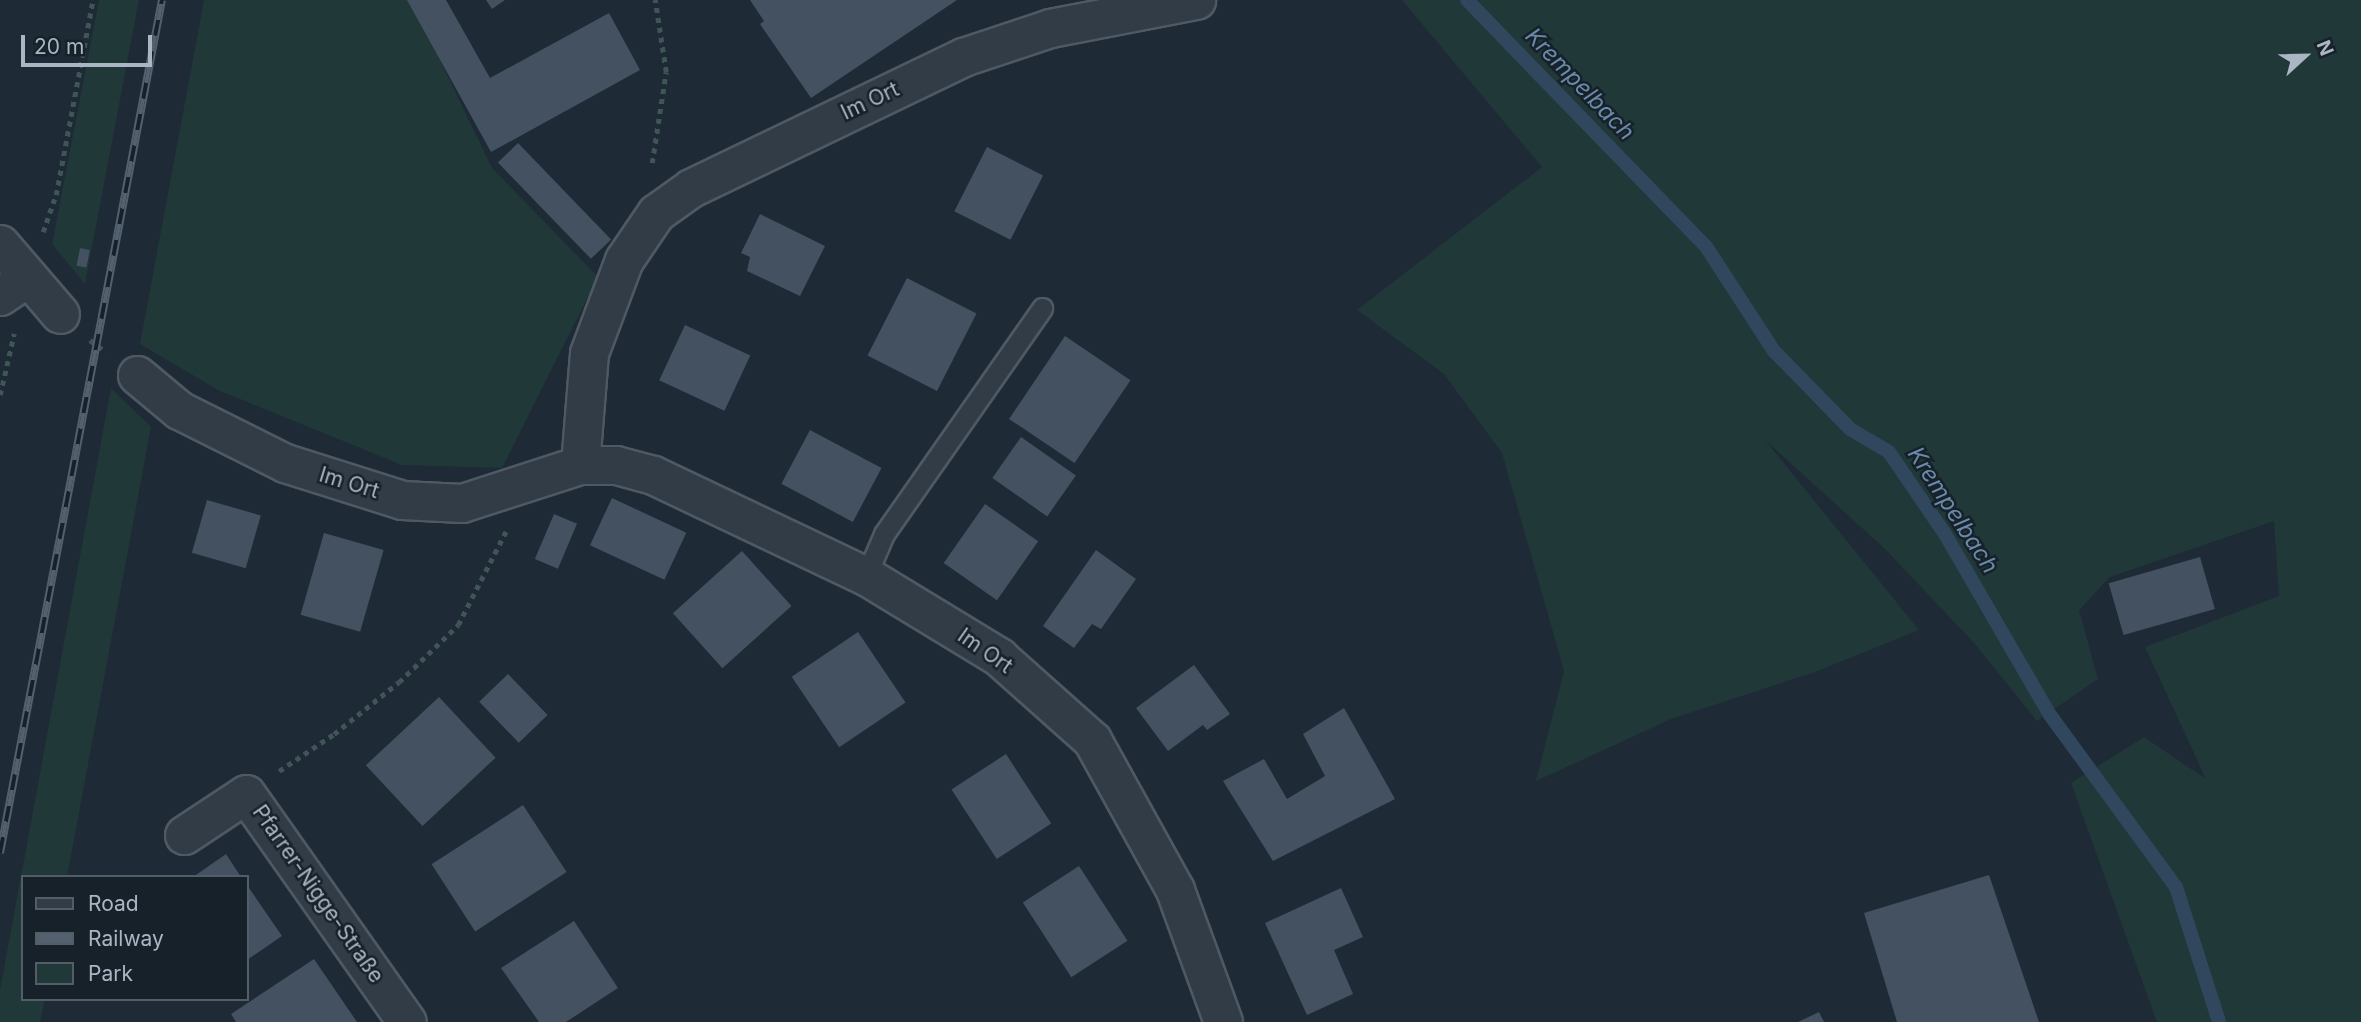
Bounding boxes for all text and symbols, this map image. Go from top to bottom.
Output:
scale bar [24,21,156,65]
north arrow [2270,21,2340,91]
water label: Krempelbach [1520,22,1640,146]
text: 20 m [34,34,84,59]
text: N [2312,37,2338,59]
street label: Im Ort [837,77,903,125]
water label: Krempelbach [1902,442,2004,578]
street label: Im Ort [316,462,382,504]
street label: Im Ort [953,623,1017,679]
street label: Pfarrer-Nigge-Straße [247,800,389,988]
legend [21,875,248,1001]
text: Road [88,891,139,916]
text: Railway [88,926,164,951]
text: Park [88,961,133,986]

